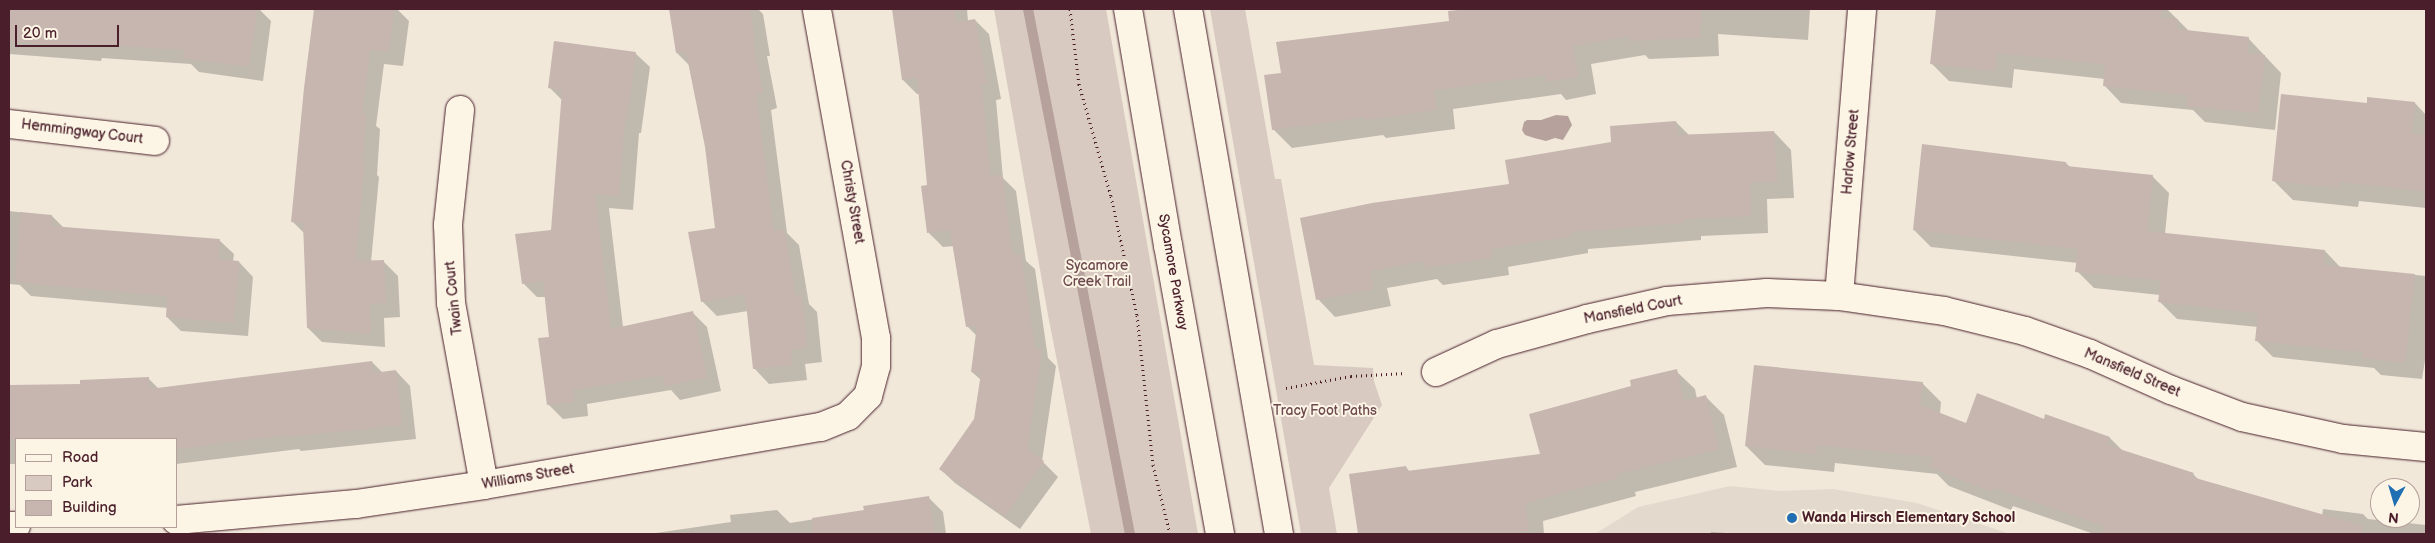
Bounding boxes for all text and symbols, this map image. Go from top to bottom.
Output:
scale bar [18,15,121,47]
text: 20 m [23,24,57,43]
street label: Harlow Street [1839,109,1863,195]
street label: Hemmingway Court [20,116,144,148]
street label: Christy Street [836,158,868,246]
street label: Sycamore Parkway [1154,213,1192,331]
park label: Sycamore Creek Trail [1063,258,1131,290]
street label: Twain Court [442,260,466,336]
street label: Mansfield Court [1582,292,1684,328]
street label: Mansfield Street [2081,345,2183,401]
park label: Tracy Foot Paths [1273,403,1377,419]
legend [15,438,178,528]
text: Road [62,448,98,467]
street label: Williams Street [480,461,576,493]
text: Park [62,473,92,492]
north arrow [2370,478,2420,528]
text: Building [62,498,117,517]
text: N [2387,508,2400,526]
place label: Wanda Hirsch Elementary School [1802,510,2016,526]
marker: Wanda Hirsch Elementary School [1786,512,1798,524]

